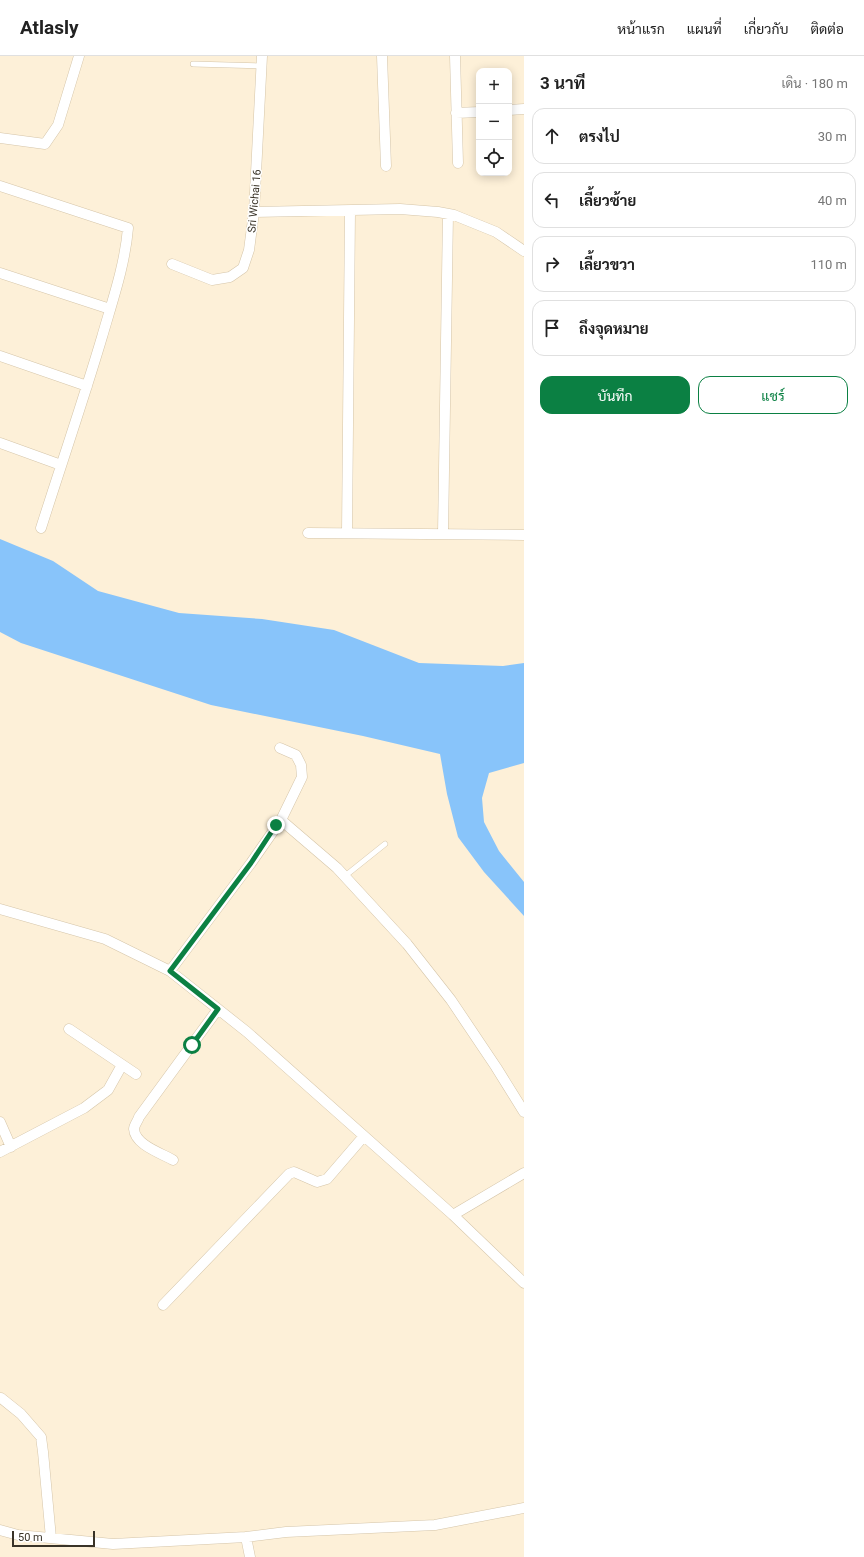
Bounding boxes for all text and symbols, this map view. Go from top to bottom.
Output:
text: Atlasly [20,16,79,39]
text: หน้าแรก [617,21,665,37]
text: แผนที่ [687,21,722,37]
text: เกี่ยวกับ [744,21,788,37]
text: ติดต่อ [810,21,844,37]
map controls [476,68,512,176]
button: + [476,68,512,104]
text: 3 นาที [540,73,585,93]
text: เดิน · 180 m [782,76,848,91]
button: − [476,104,512,140]
icon: ahead [541,125,563,147]
text: ตรงไป [579,128,620,146]
text: 30 m [818,129,847,144]
button: locate [476,140,512,176]
street label: Sri Wichai 16 [245,169,264,233]
icon: left [541,189,563,211]
text: เลี้ยวซ้าย [579,192,636,210]
text: 40 m [818,193,847,208]
icon: right [541,253,563,275]
text: เลี้ยวขวา [579,256,635,274]
text: 110 m [810,257,847,272]
icon: arrive [541,317,563,339]
text: ถึงจุดหมาย [579,320,649,338]
button: บันทึก [540,376,690,414]
button: แชร์ [698,376,848,414]
route end [267,816,285,834]
route start [183,1036,201,1054]
scale bar [12,1529,95,1548]
text: 50 m [18,1531,43,1544]

